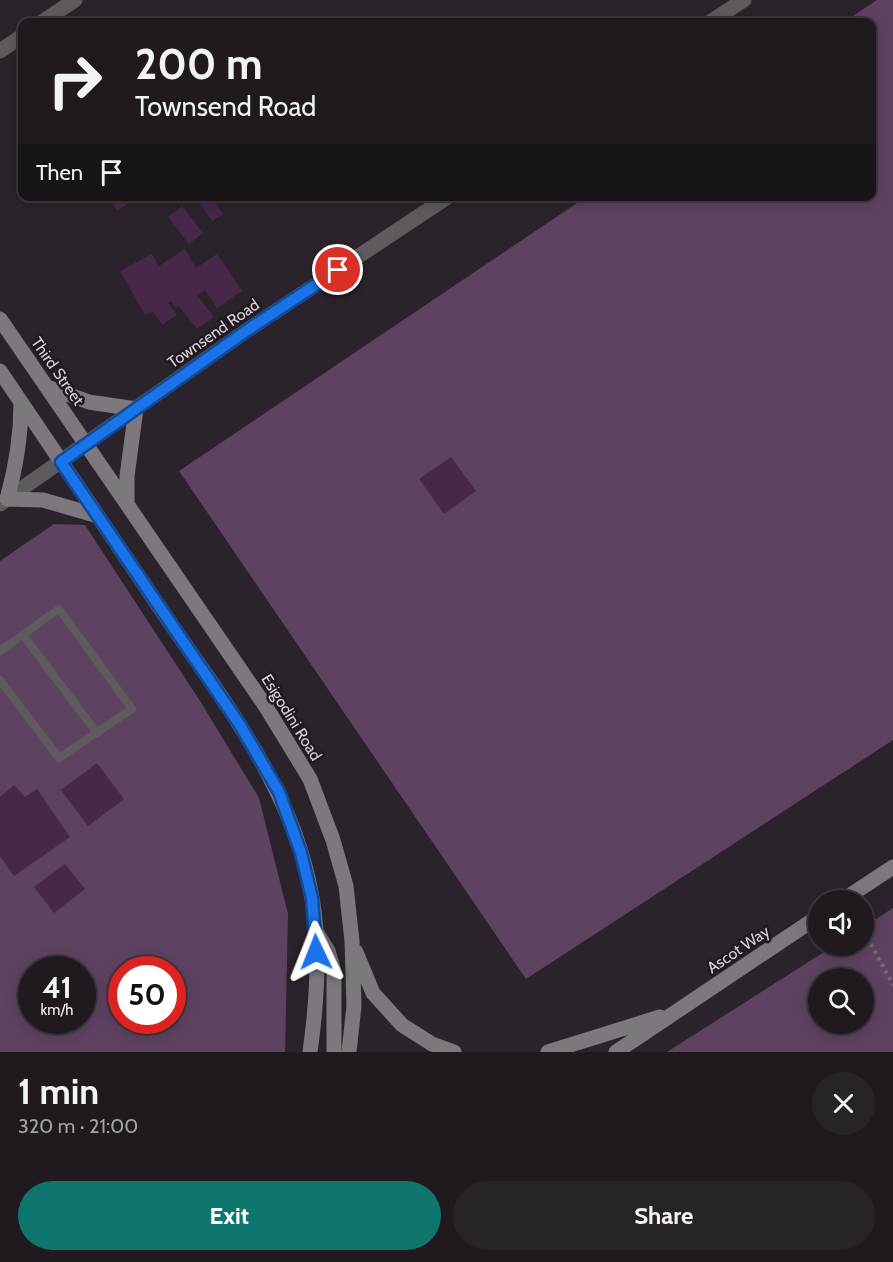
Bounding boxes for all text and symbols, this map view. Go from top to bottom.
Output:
text: 200 m [135,38,262,90]
icon: right [36,42,114,120]
text: Townsend Road [135,90,316,123]
icon: arrive [95,156,128,189]
text: Then [36,159,83,186]
pin [312,244,363,295]
icon: arrive [321,253,354,286]
street label: Townsend Road [164,295,263,372]
street label: Third Street [27,334,88,410]
street label: Esigodini Road [257,670,326,764]
map controls [808,890,874,1034]
button: sound [808,890,874,956]
position arrow [284,920,348,984]
street label: Ascot Way [703,922,773,977]
speed limit sign: 50 [108,956,186,1034]
button: search [808,968,874,1034]
text: 41 [42,969,72,1006]
text: km/h [41,1001,73,1019]
text: 1 min [18,1069,99,1113]
button: close [812,1072,875,1135]
text: 320 m · 21:00 [18,1114,138,1138]
button: Exit [18,1181,441,1250]
button: Share [453,1181,875,1250]

